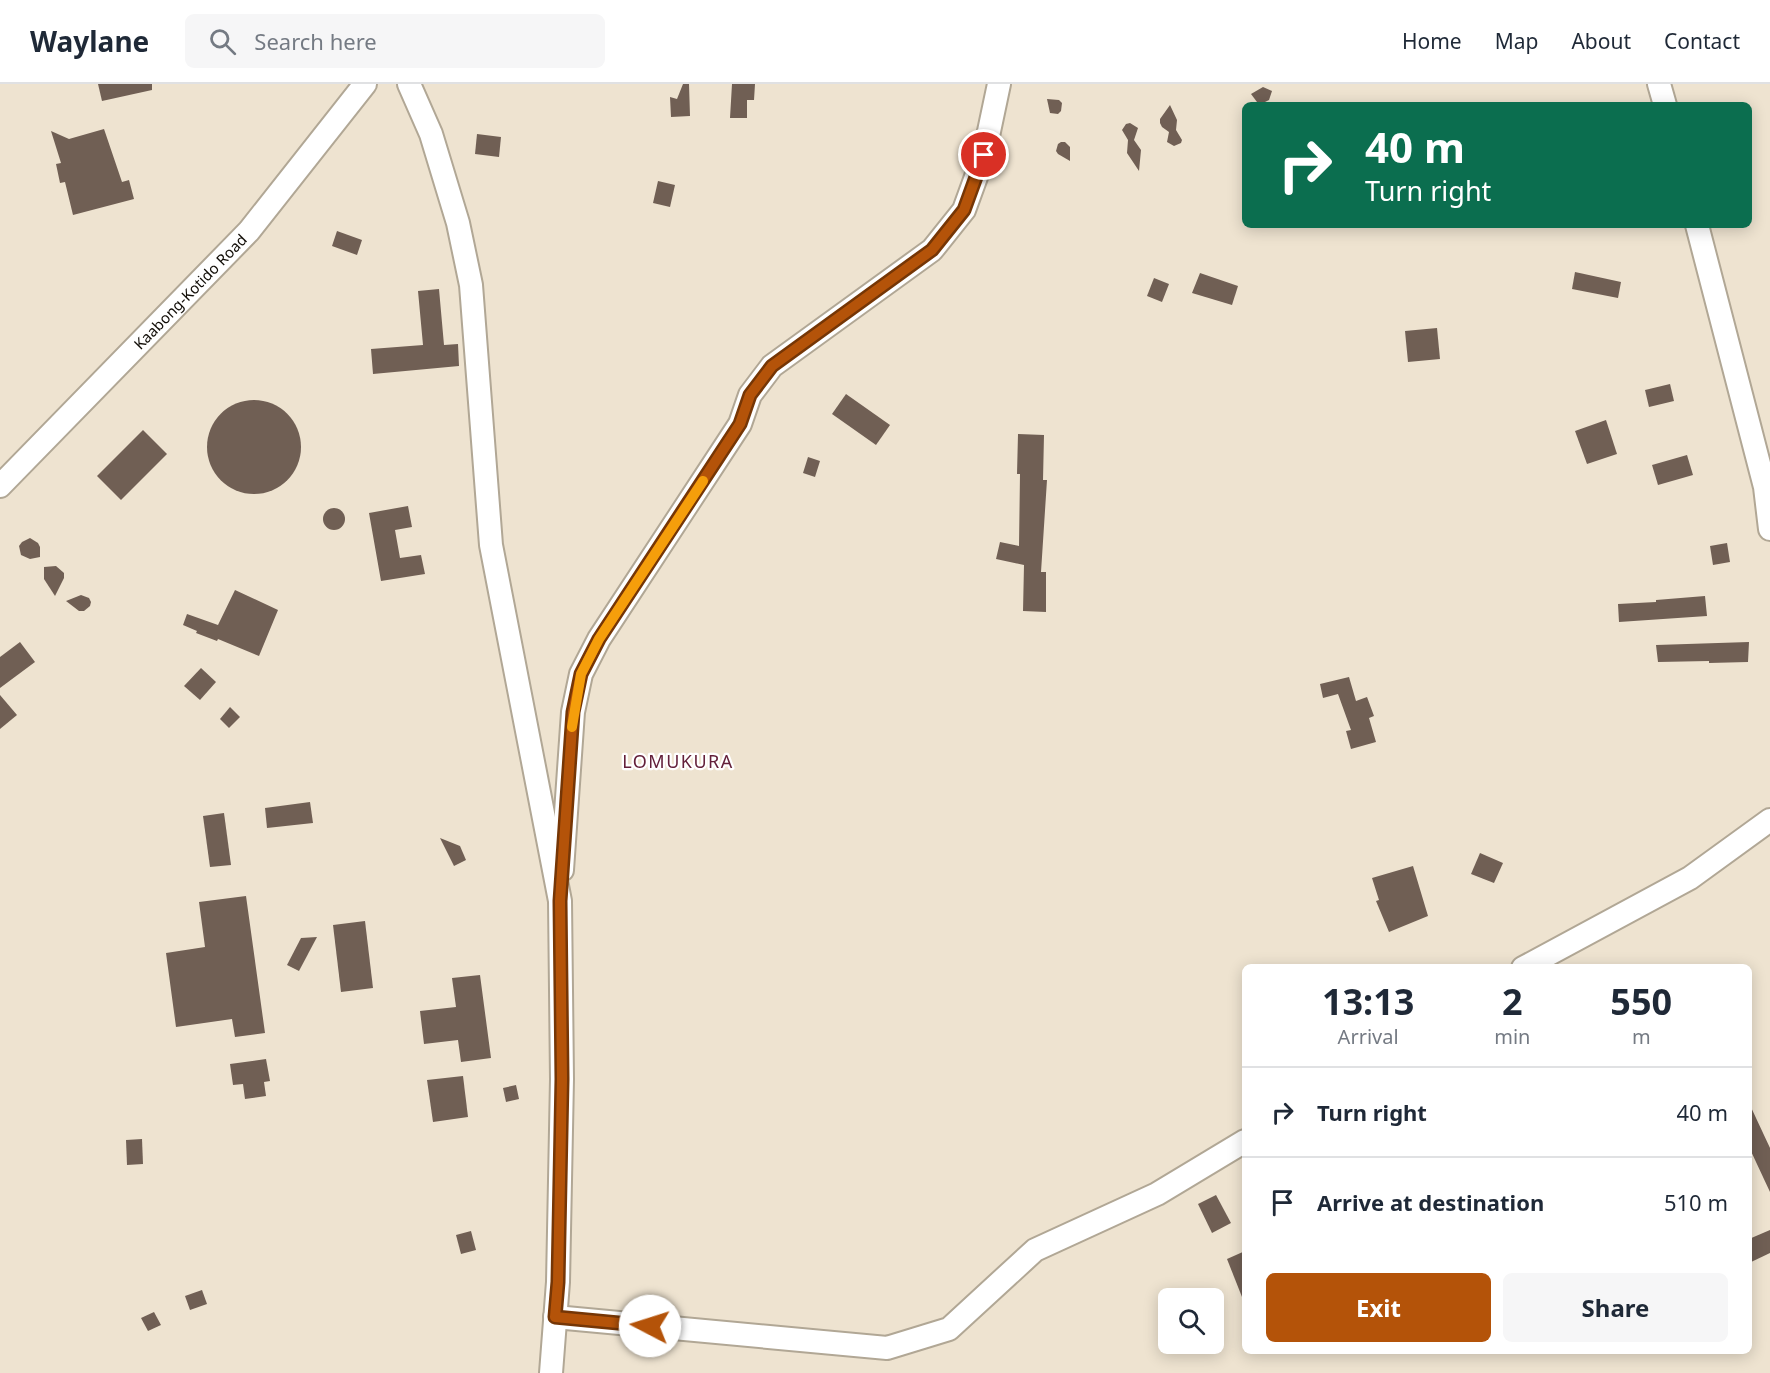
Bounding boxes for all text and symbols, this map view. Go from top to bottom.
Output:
search box [185,14,605,68]
text: Waylane [30,22,149,60]
icon: search [206,25,239,58]
text: Search here [254,26,377,56]
text: Home [1402,27,1462,55]
text: Map [1495,27,1538,55]
text: About [1571,27,1631,55]
text: Contact [1664,27,1740,55]
text: 40 m [1365,118,1465,175]
icon: right [1266,126,1344,204]
pin [958,129,1009,180]
icon: arrive [967,138,1000,171]
text: Turn right [1365,172,1491,209]
street label: Kaabong-Kotido Road [129,229,251,353]
district label: LOMUKURA [622,749,734,773]
text: 13:13 [1322,977,1414,1026]
text: 2 [1502,977,1523,1026]
text: 550 [1610,977,1672,1026]
text: Arrival [1338,1023,1399,1050]
text: min [1494,1023,1530,1050]
text: m [1632,1023,1651,1050]
icon: right [1266,1096,1299,1129]
text: Turn right [1317,1097,1427,1127]
text: 40 m [1677,1097,1728,1127]
icon: arrive [1266,1186,1299,1219]
text: Arrive at destination [1317,1187,1544,1217]
text: 510 m [1664,1187,1728,1217]
button: Exit [1266,1273,1491,1342]
button: Share [1503,1273,1728,1342]
map controls [1158,1288,1224,1354]
button: search [1158,1288,1224,1354]
position arrow [618,1294,682,1358]

